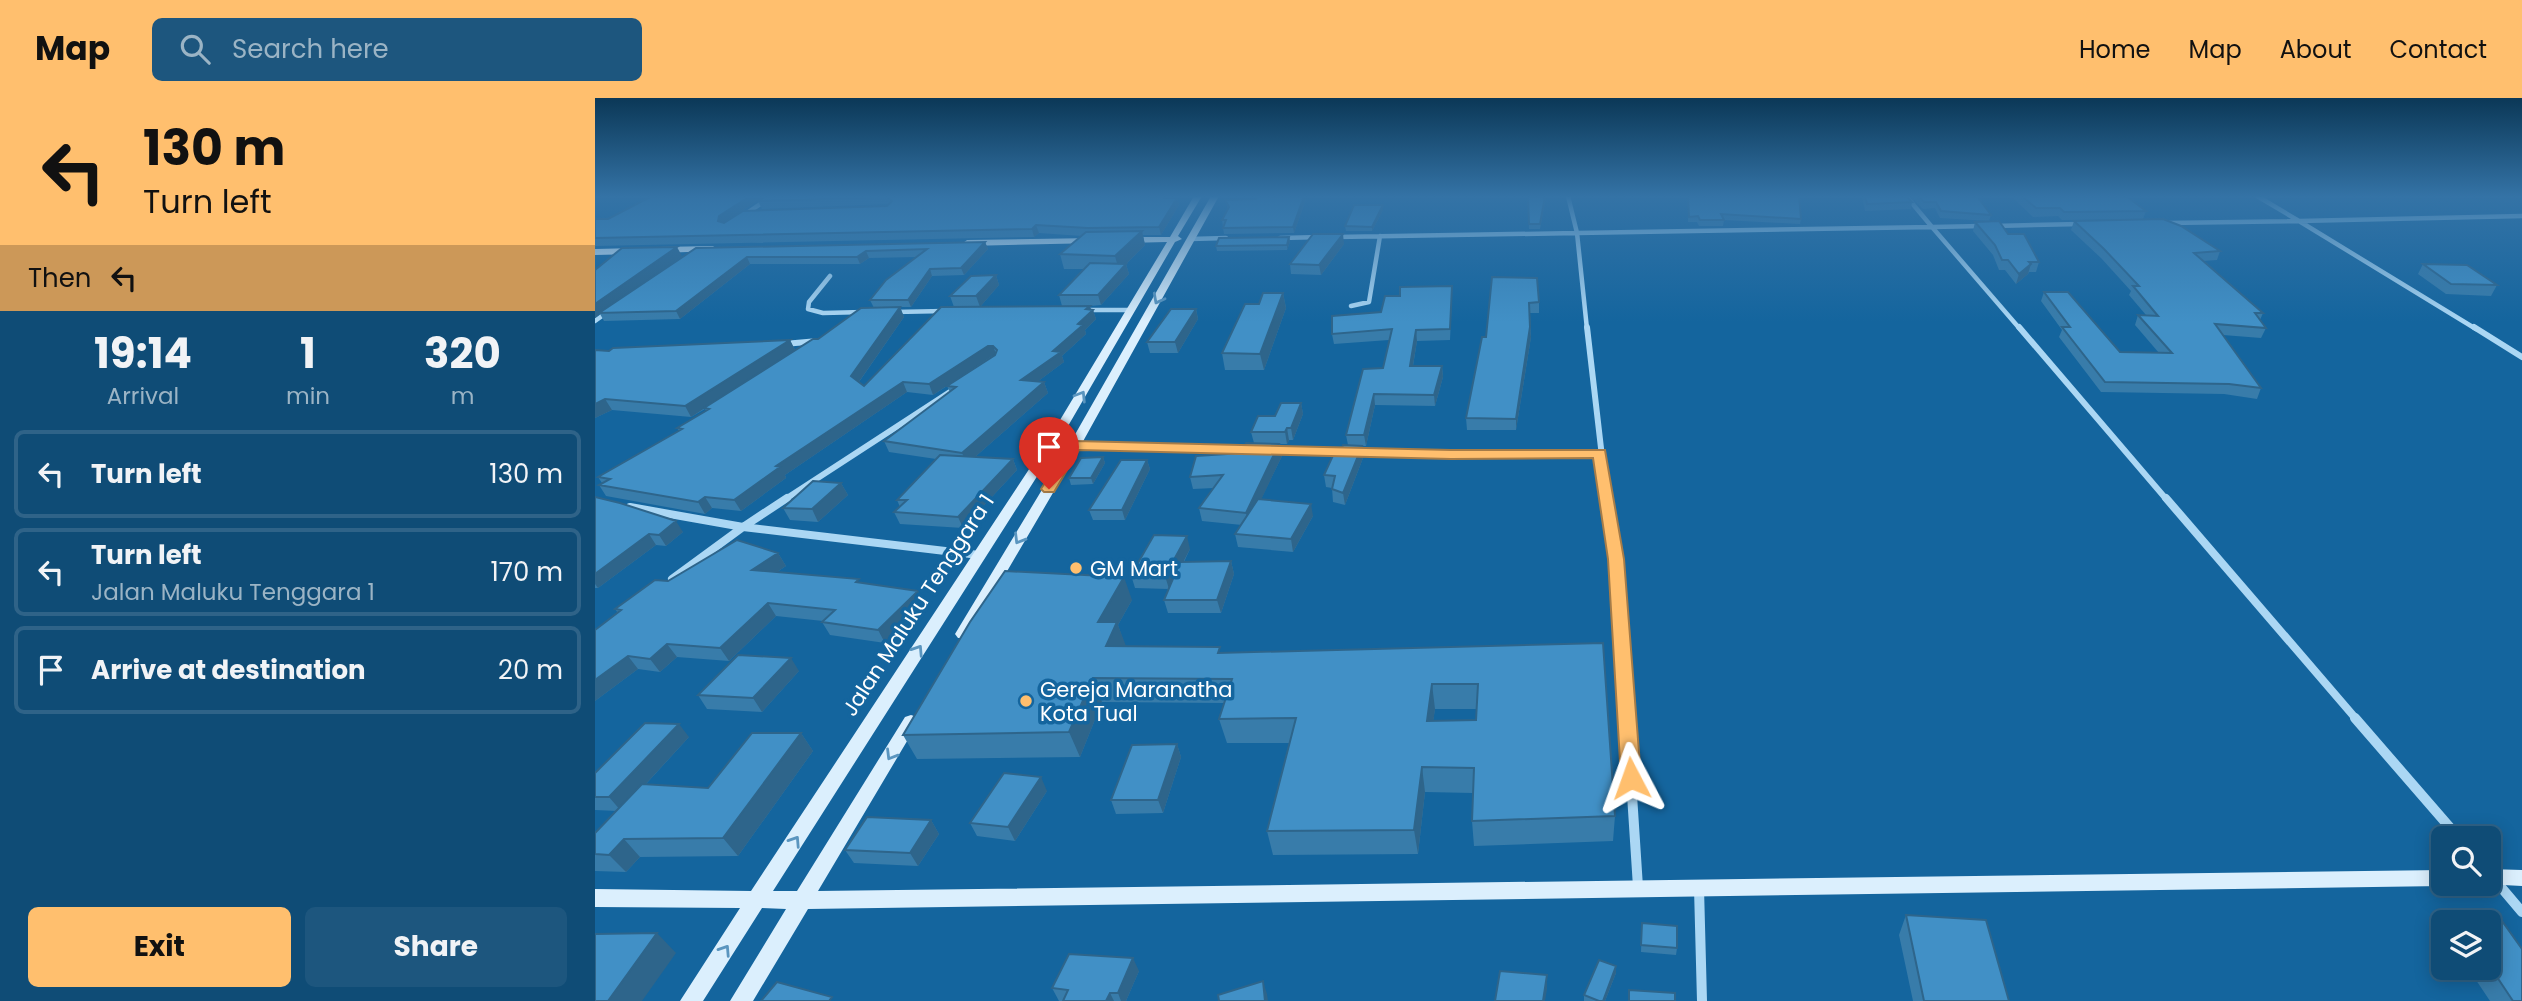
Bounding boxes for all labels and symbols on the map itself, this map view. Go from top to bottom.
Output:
one-way arrow [1152,292,1166,304]
one-way arrow [1072,391,1085,404]
pin [1019,417,1079,489]
street label: Jalan Maluku Tenggara 1 [835,488,1001,722]
one-way arrow [1015,531,1028,544]
place label: GM Mart [1090,554,1178,583]
marker: GM Mart [1068,560,1084,576]
one-way arrow [910,645,922,658]
place label: Gereja Maranatha Kota Tual [1040,675,1232,728]
marker: Gereja Maranatha Kota Tual [1018,693,1034,709]
position arrow [1594,741,1668,815]
one-way arrow [886,748,899,761]
one-way arrow [787,836,800,849]
one-way arrow [717,945,729,958]

